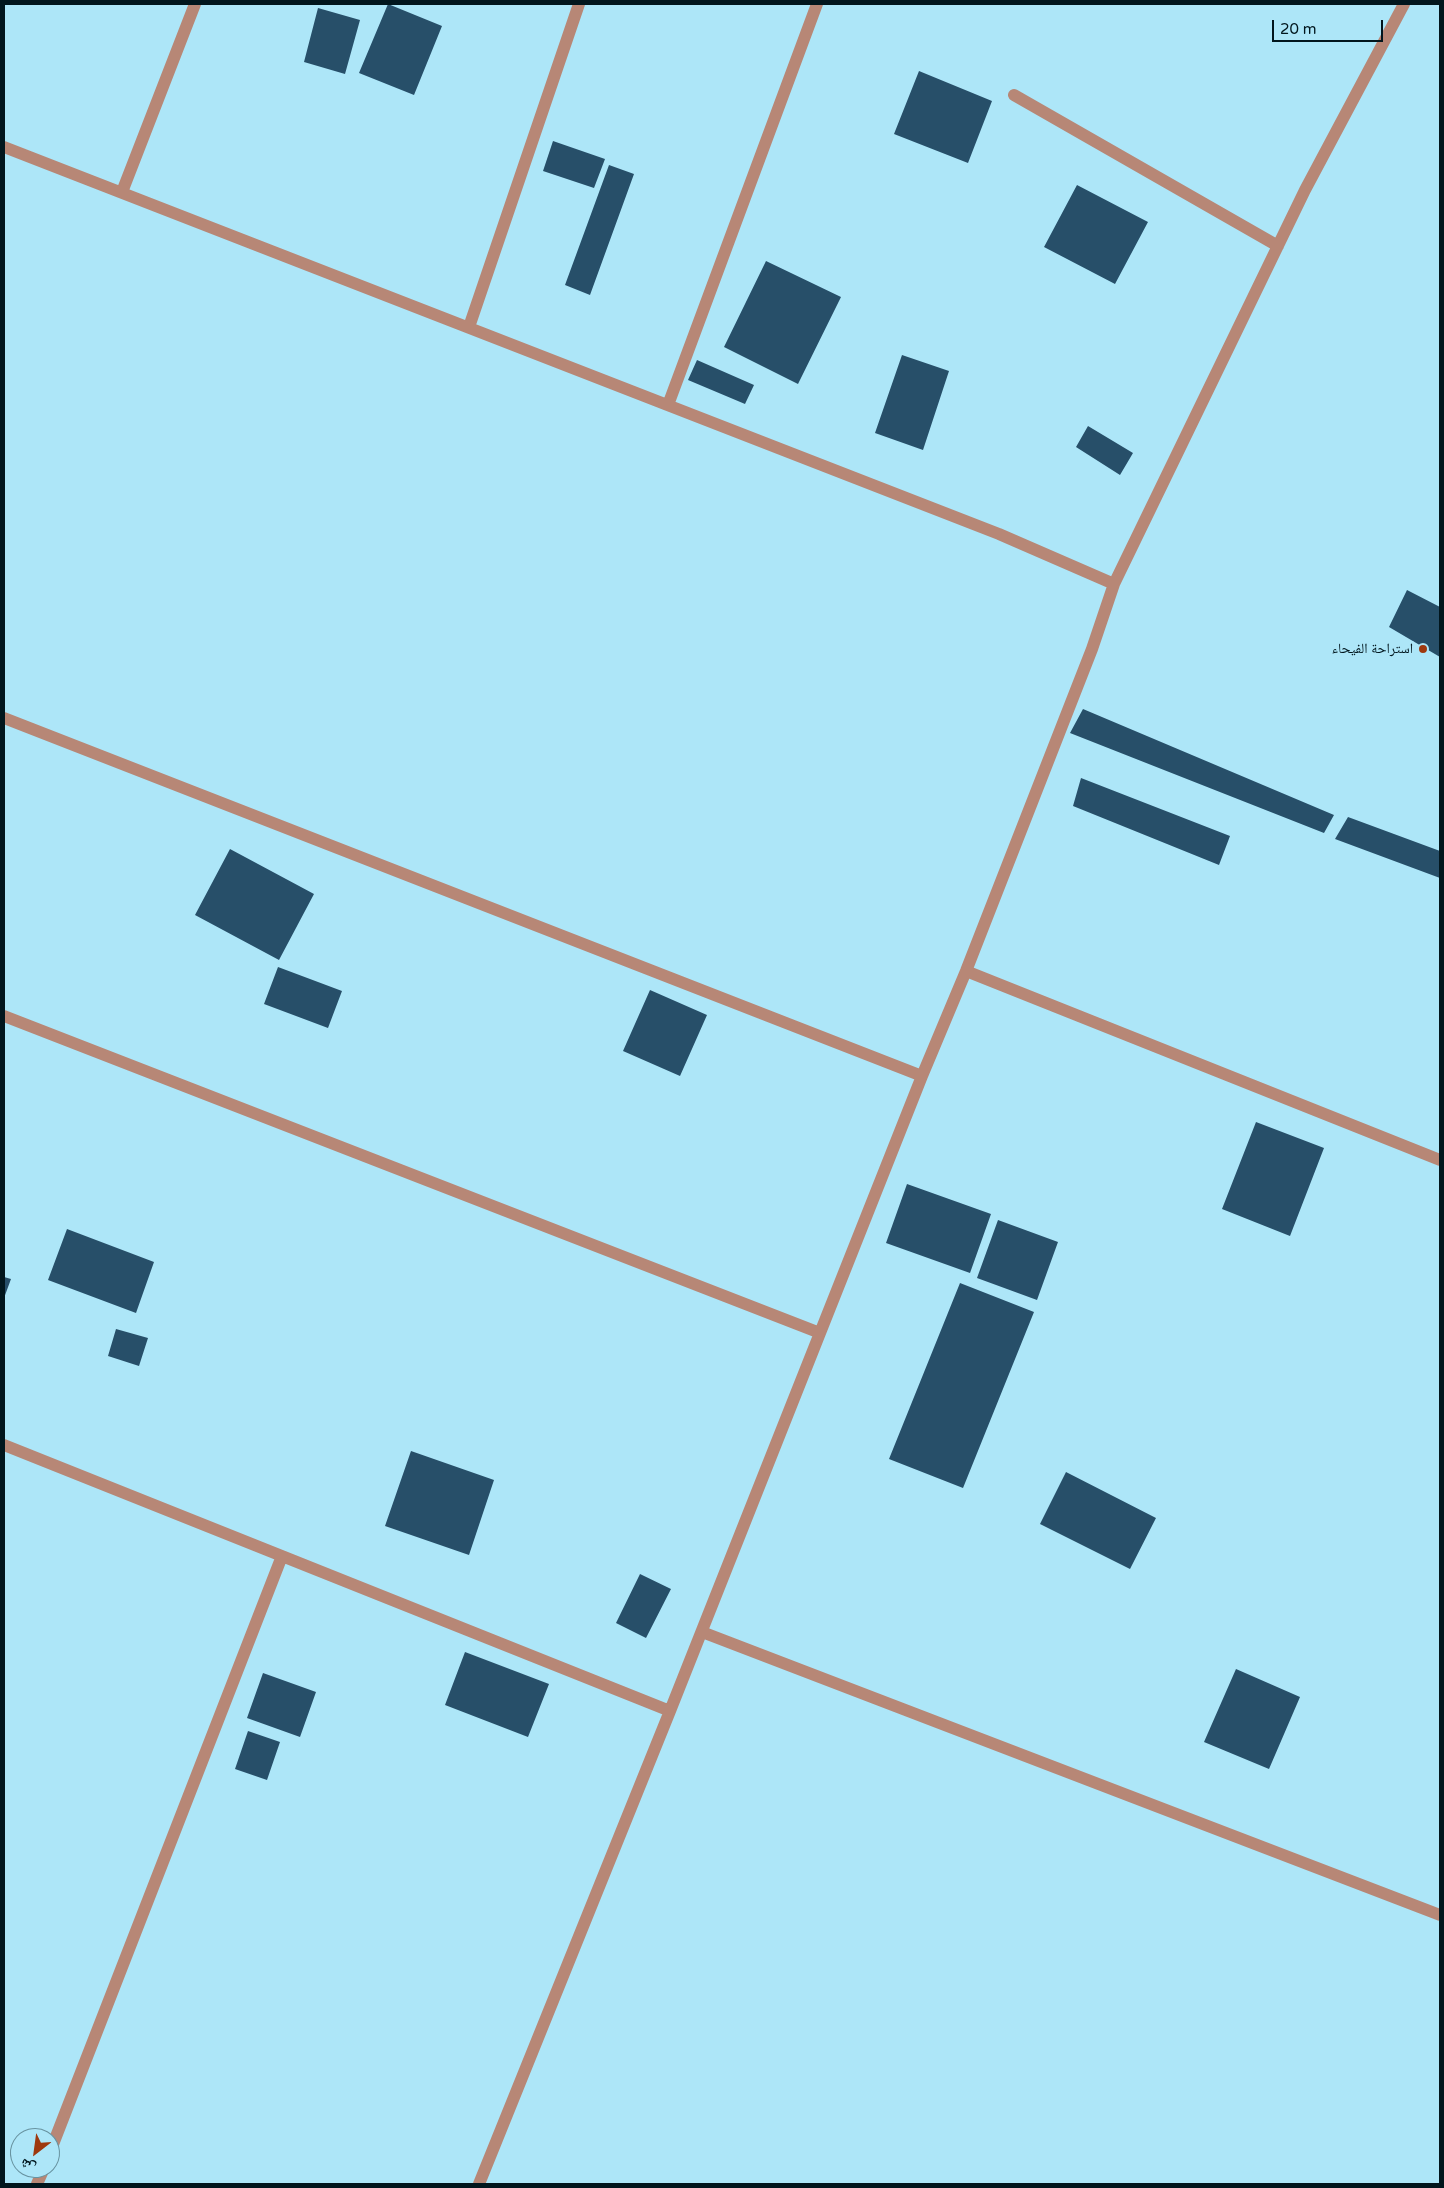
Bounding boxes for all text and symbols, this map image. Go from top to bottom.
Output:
scale bar [1274,10,1385,42]
text: 20 m [1280,20,1317,38]
place label: استراحة الفيحاء [1332,641,1413,657]
marker: استراحة الفيحاء [1417,643,1429,655]
north arrow [10,2128,60,2178]
text: ش [17,2154,38,2177]

